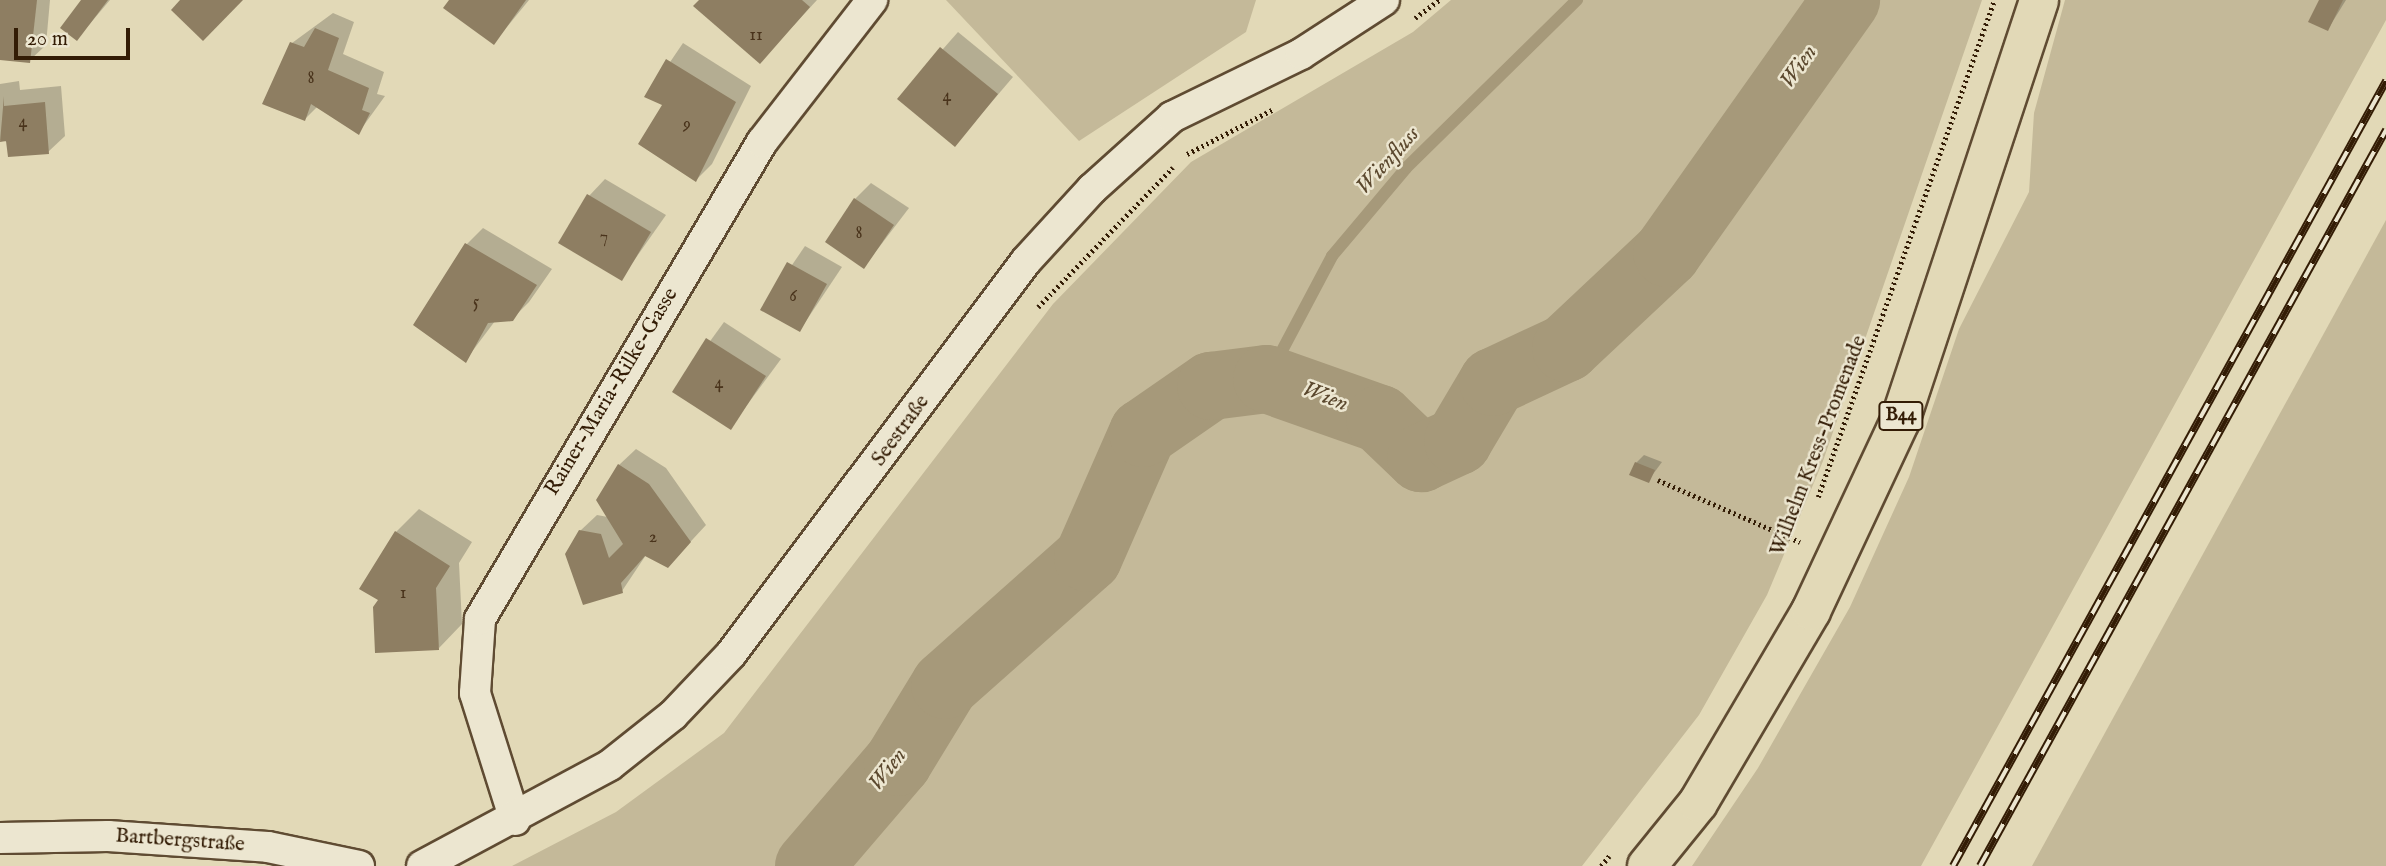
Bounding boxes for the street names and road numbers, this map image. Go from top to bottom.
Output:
street label: Rainer-Maria-Rilke-Gasse [540,284,684,500]
street label: Wilhelm Kress-Promenade [1765,332,1873,560]
street label: Seestraße [867,390,935,472]
road number: B44 [1878,400,1924,432]
street label: Bartbergstraße [114,824,246,858]

